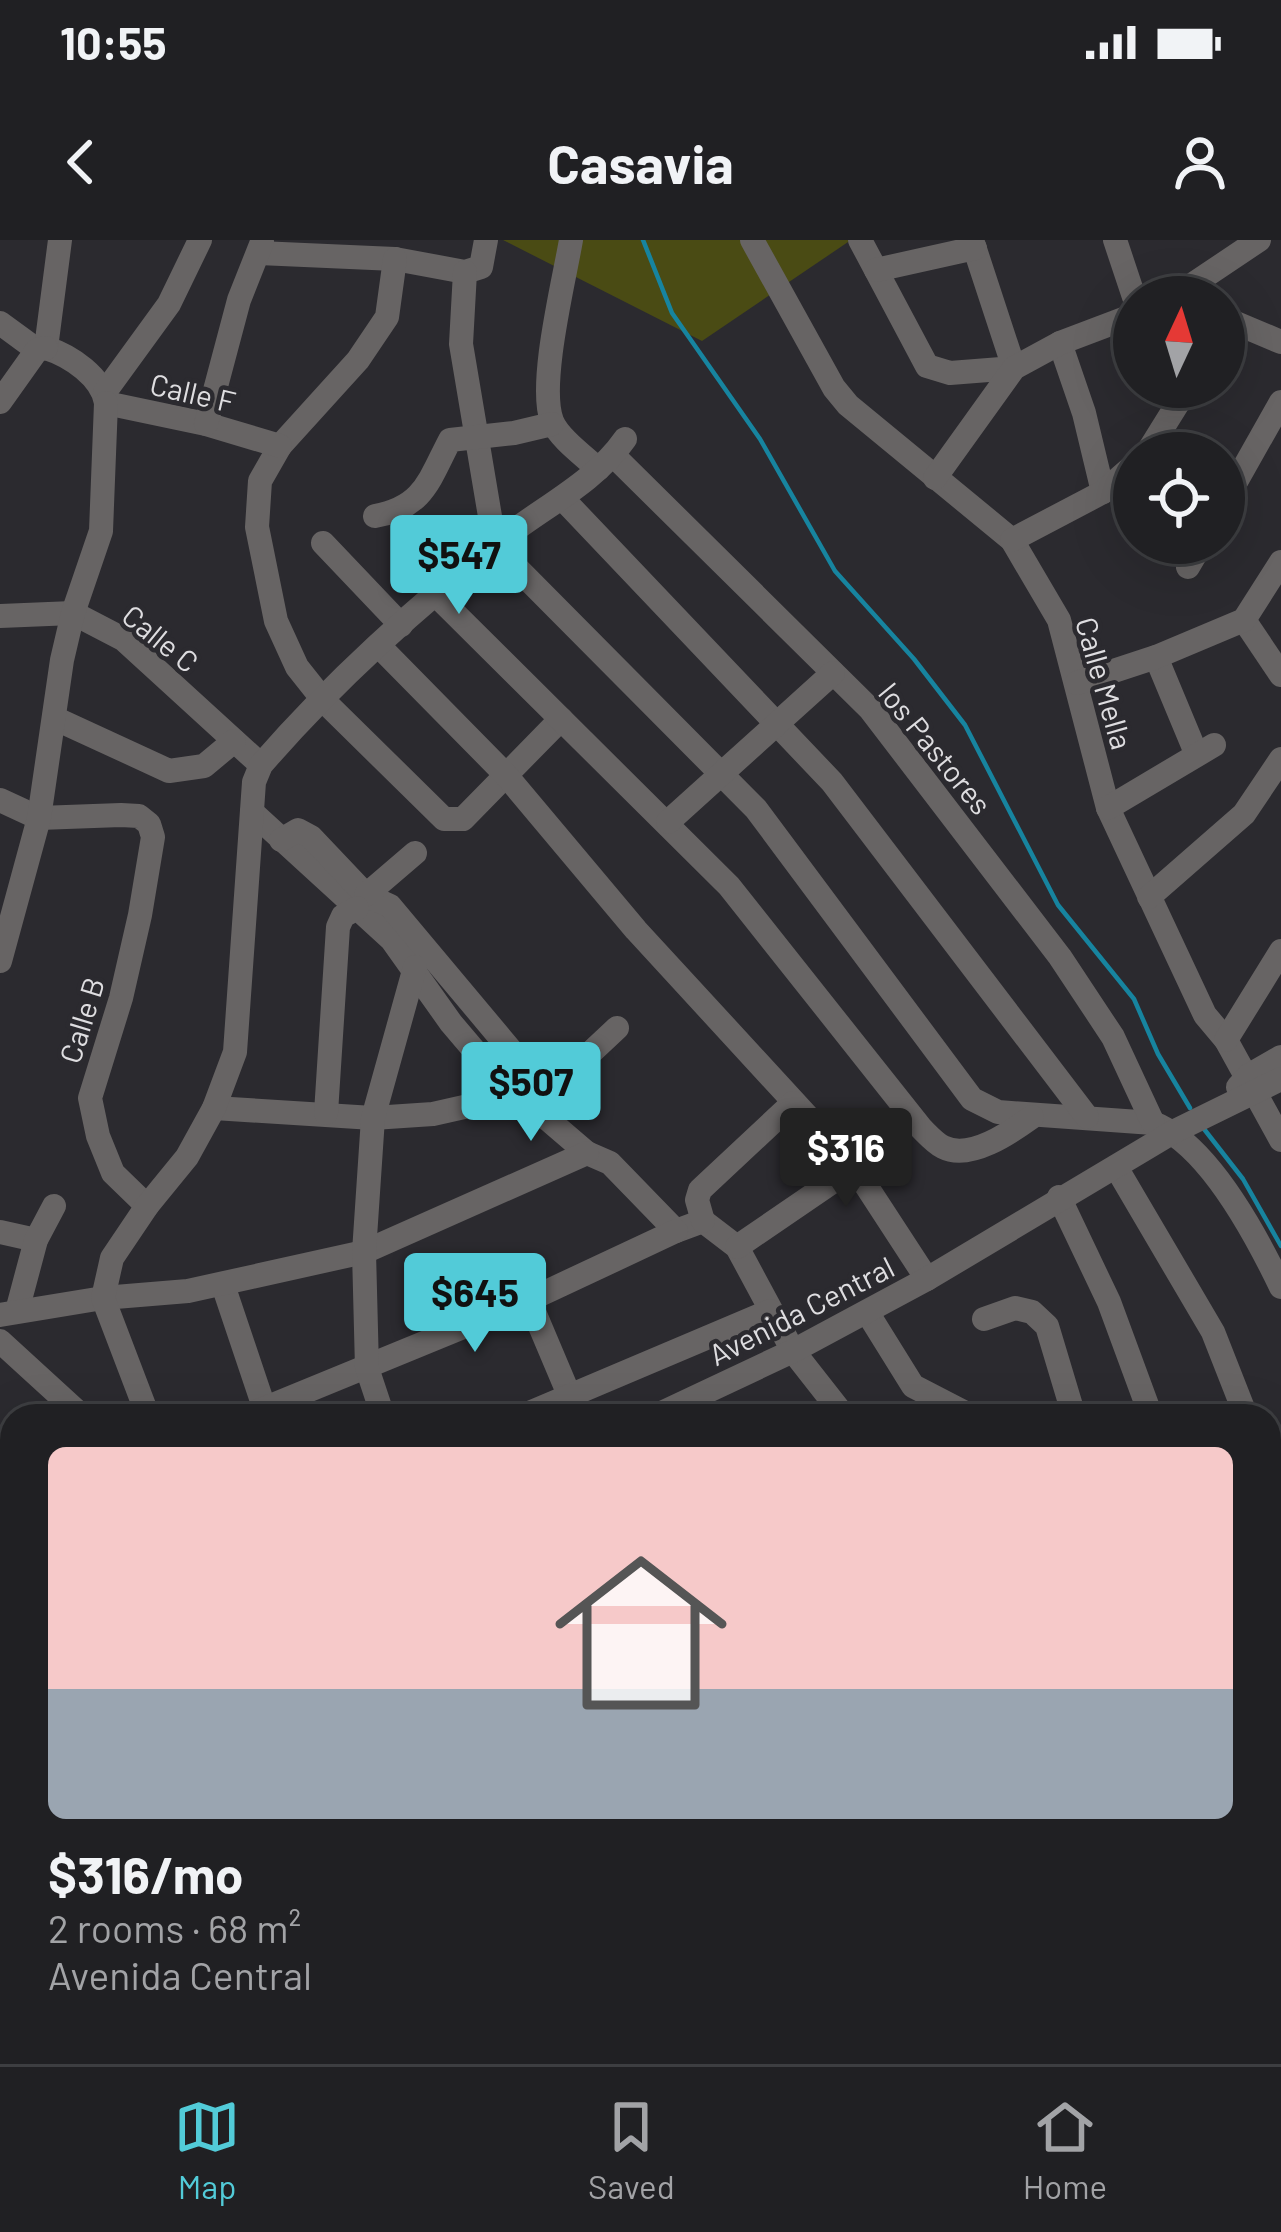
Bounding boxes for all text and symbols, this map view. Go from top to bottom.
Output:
text: 10:55 [60,15,166,69]
icon: back [48,129,114,195]
icon: person [1167,129,1233,195]
text: Casavia [547,130,734,195]
north arrow [1113,276,1245,408]
map controls [1113,276,1245,564]
street label: Calle F [147,365,239,419]
button: locate [1113,432,1245,564]
pin: $547 [388,515,530,617]
text: $547 [417,530,501,577]
street label: Calle C [116,597,206,679]
street label: Calle Mella [1069,613,1141,753]
street label: los Pastores [872,675,1000,821]
street label: Calle B [51,973,111,1067]
pin: $507 [460,1042,602,1144]
text: $507 [489,1057,573,1104]
pin: $316 [775,1108,917,1210]
text: $316 [807,1123,885,1170]
street label: Avenida Central [702,1248,900,1372]
pin: $645 [404,1253,546,1355]
text: $645 [431,1268,519,1315]
icon: home [533,1525,749,1741]
text: $316/mo [48,1843,243,1904]
text: 2 rooms · 68 m² [48,1904,301,1951]
text: Avenida Central [48,1951,312,1998]
tab: Map [174,2094,240,2206]
tab: Saved [588,2094,675,2206]
tab: Home [1023,2094,1107,2206]

